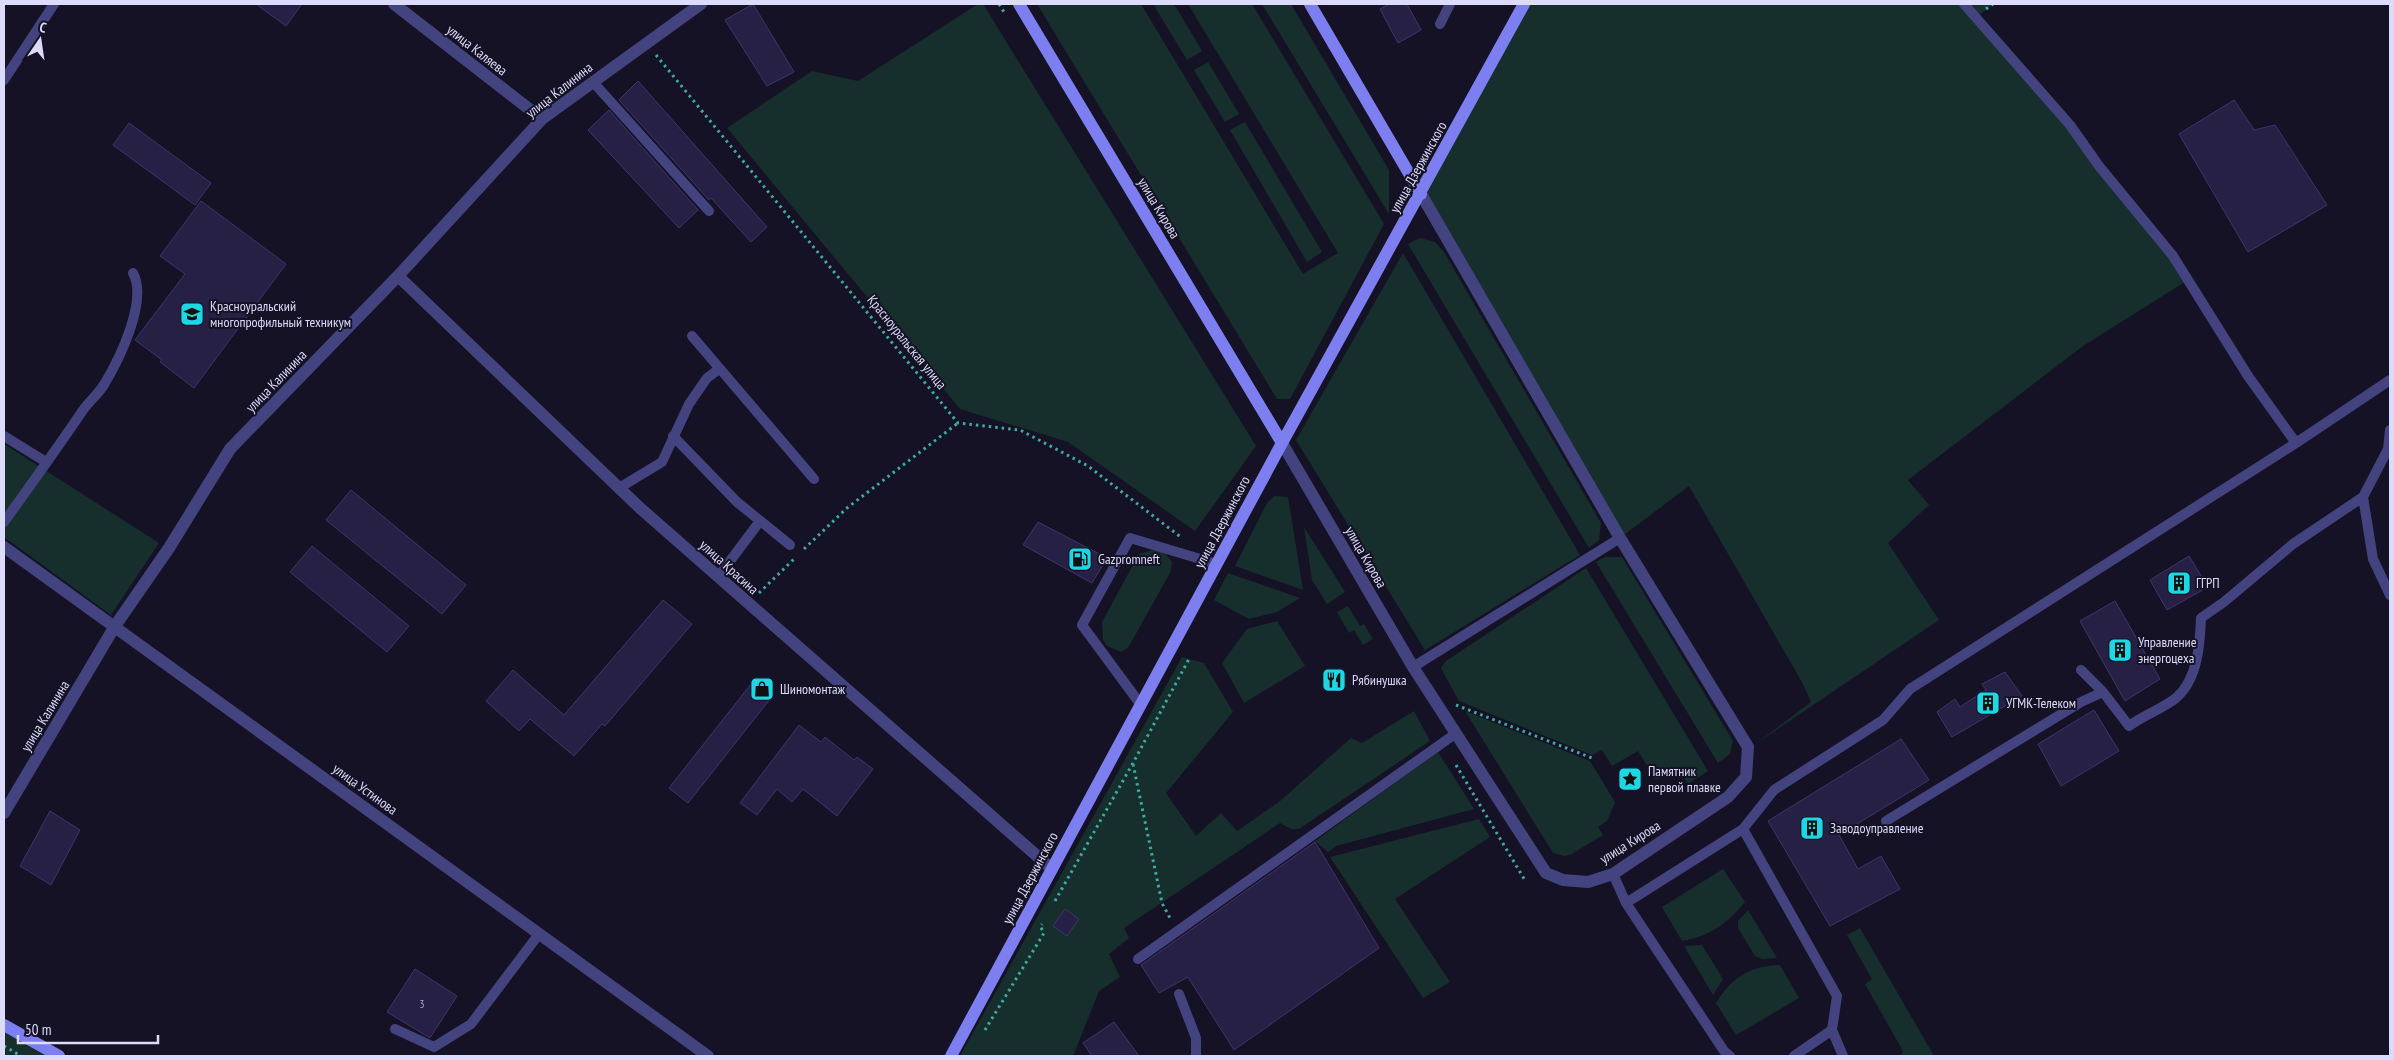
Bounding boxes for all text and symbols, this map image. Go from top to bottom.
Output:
north arrow [15,15,65,65]
text: С [38,18,49,37]
street label: улица Каляева [443,21,511,79]
street label: улица Калинина [522,58,596,122]
street label: улица Дзержинского [1385,118,1451,216]
street label: улица Кирова [1134,174,1184,242]
street label: Красноуральская улица [863,291,951,393]
place label: Красноуральский многопрофильный техникум [210,297,351,331]
school or university icon: Красноуральский многопрофильный техникум [179,301,205,327]
street label: улица Калинина [242,346,310,416]
street label: улица Дзержинского [1190,473,1254,571]
street label: улица Кирова [1341,523,1391,591]
street label: улица Красина [696,536,762,598]
fuel station icon: Gazpromneft [1067,546,1093,572]
place label: Gazpromneft [1098,550,1160,568]
building icon: ГГРП [2166,570,2192,596]
place label: ГГРП [2196,574,2220,592]
place label: Управление энергоцеха [2138,633,2197,667]
building icon: Управление энергоцеха [2107,637,2133,663]
restaurant icon: Рябинушка [1321,667,1347,693]
place label: Рябинушка [1352,671,1407,689]
shop icon: Шиномонтаж [749,676,775,702]
street label: улица Калинина [17,677,73,755]
place label: Шиномонтаж [780,680,846,698]
building icon: УГМК-Телеком [1975,690,2001,716]
place label: УГМК-Телеком [2006,694,2076,712]
street label: улица Устинова [329,759,401,819]
place label: Памятник первой плавке [1648,762,1721,796]
place icon: Памятник первой плавке [1617,766,1643,792]
building icon: Заводоуправление [1799,815,1825,841]
street label: улица Кирова [1596,816,1664,868]
place label: Заводоуправление [1830,819,1924,837]
street label: улица Дзержинского [998,829,1062,927]
house number: 3 [420,997,425,1011]
scale bar [18,1012,158,1044]
text: 50 m [25,1020,51,1039]

